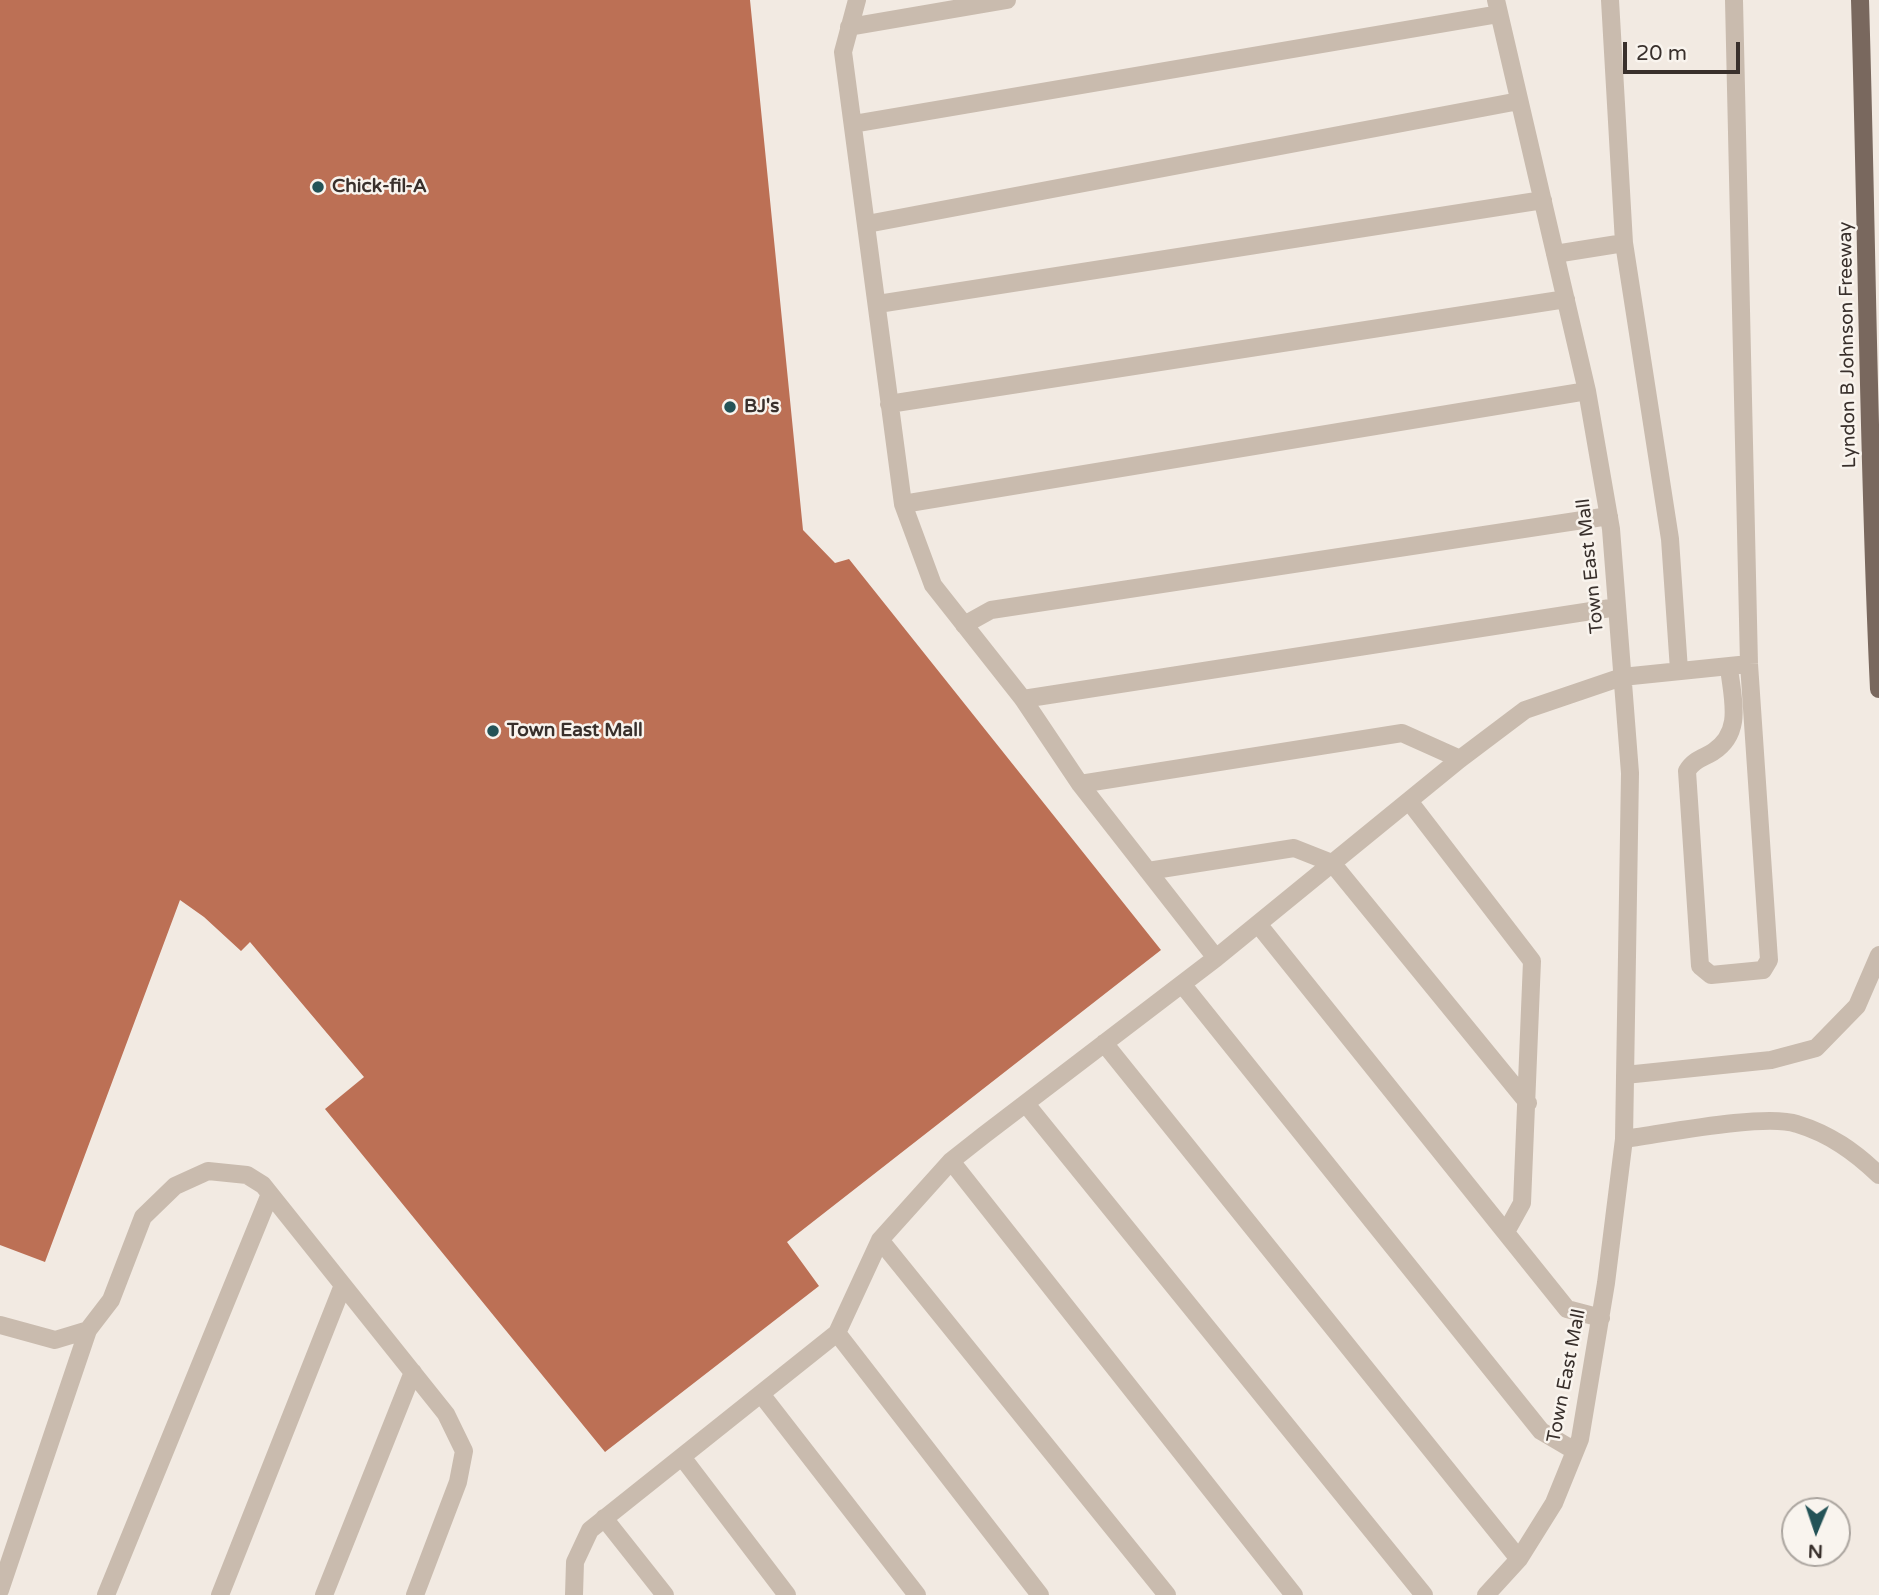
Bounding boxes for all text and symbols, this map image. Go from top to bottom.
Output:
scale bar [1627,28,1744,72]
text: 20 m [1636,41,1687,66]
place label: Chick-fil-A [332,176,427,198]
marker: Chick-fil-A [310,179,326,195]
street label: Lyndon B Johnson Freeway [1834,221,1862,469]
place label: BJ's [744,396,779,418]
marker: BJ's [722,399,738,415]
street label: Town East Mall [1573,497,1609,635]
place label: Town East Mall [507,720,643,742]
marker: Town East Mall [485,723,501,739]
street label: Town East Mall [1543,1307,1591,1445]
north arrow [1781,1497,1851,1567]
text: N [1807,1540,1823,1562]

